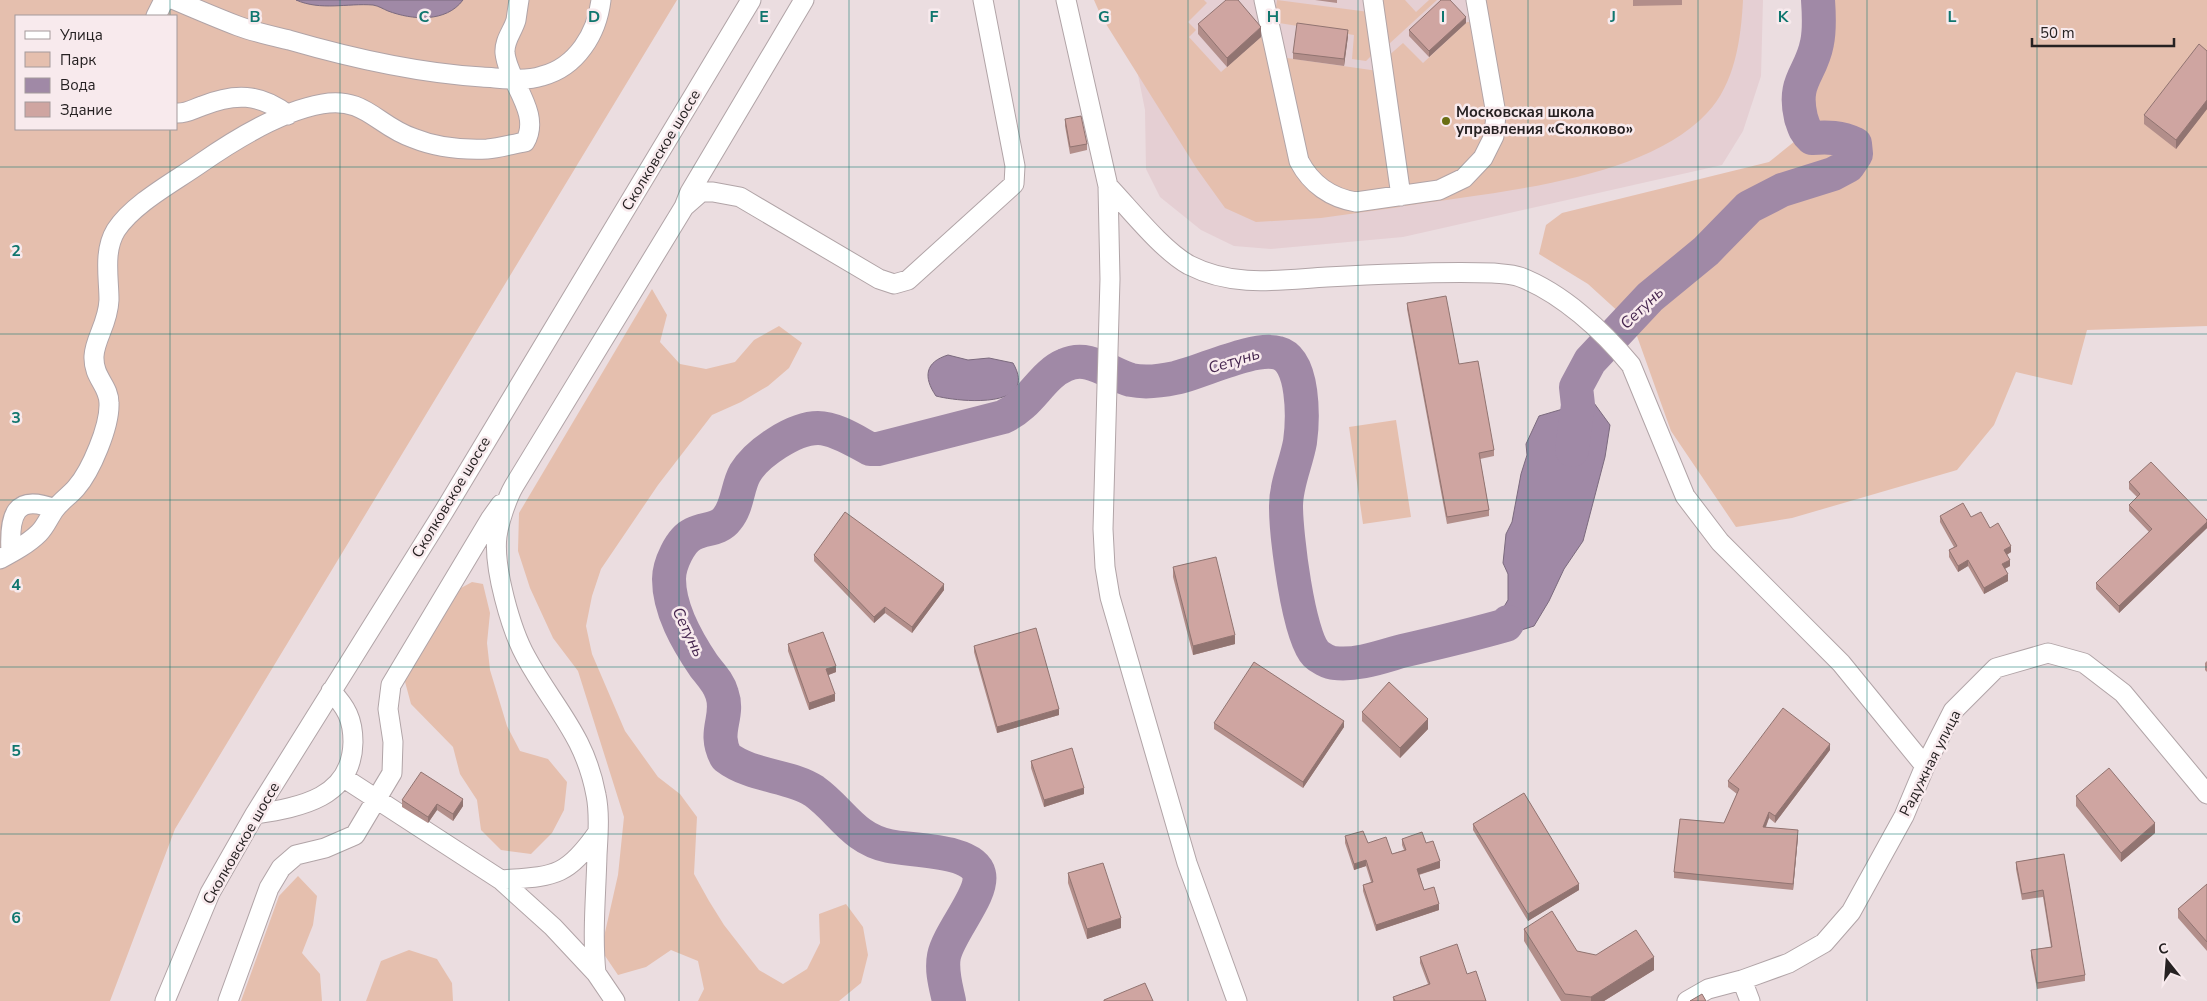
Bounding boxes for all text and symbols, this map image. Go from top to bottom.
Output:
text: B [249,6,261,28]
text: C [419,6,430,28]
text: D [588,6,600,28]
text: E [759,6,769,28]
text: F [930,6,939,28]
text: G [1098,6,1110,28]
text: H [1267,6,1279,28]
text: I [1441,6,1445,28]
text: J [1609,6,1616,28]
text: K [1778,6,1790,28]
text: L [1948,6,1957,28]
legend [15,15,178,130]
scale bar [2032,15,2174,47]
text: 50 m [2040,23,2075,43]
text: Улица [59,25,103,45]
text: Парк [60,50,96,70]
text: Вода [60,75,96,95]
street label: Сколковское шоссе [617,86,705,214]
text: Здание [60,100,112,120]
place label: Московская школа управления «Сколково» [1456,102,1633,139]
marker: Московская школа управления «Сколково» [1440,115,1452,127]
text: 2 [11,240,21,262]
water label: Сетунь [1615,282,1669,334]
water label: Сетунь [1206,343,1262,379]
text: 3 [11,407,21,429]
street label: Сколковское шоссе [407,433,495,561]
text: 4 [11,574,21,596]
water label: Сетунь [667,603,709,661]
street label: Радужная улица [1895,707,1965,819]
text: 5 [11,740,21,762]
street label: Сколковское шоссе [198,778,284,908]
text: 6 [11,907,21,929]
north arrow [2142,936,2192,986]
text: С [2156,938,2171,960]

